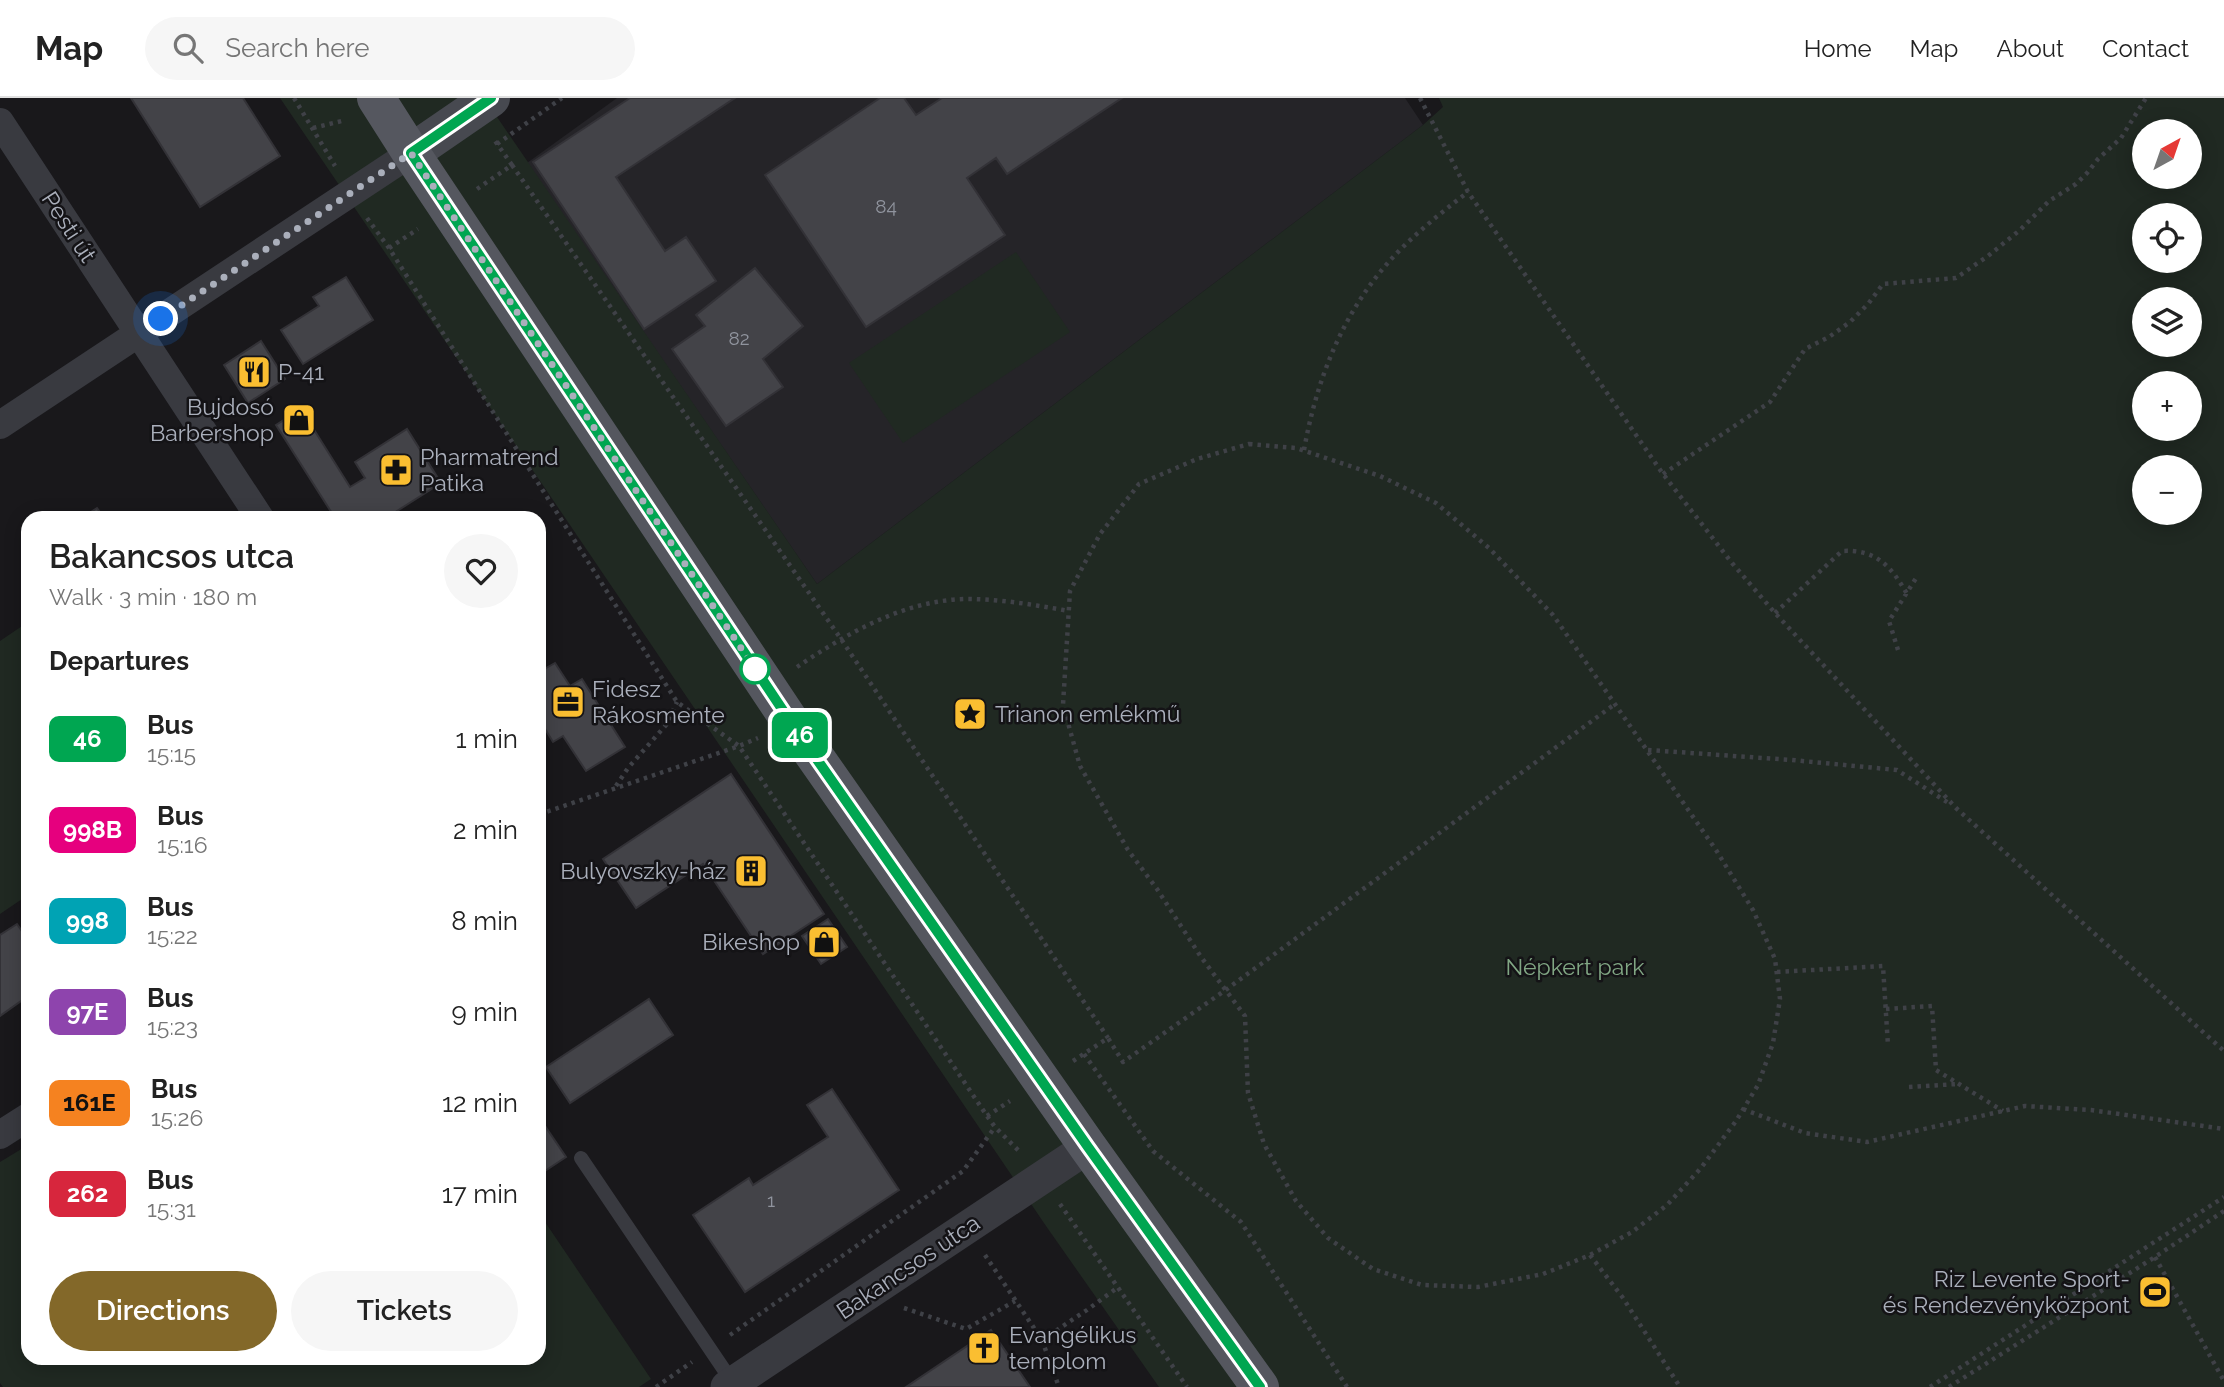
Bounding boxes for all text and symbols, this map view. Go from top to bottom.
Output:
search box [145,17,635,80]
text: Map [35,29,103,68]
icon: search [169,29,207,67]
text: Search here [225,33,370,63]
text: Home [1804,34,1872,63]
text: Map [1910,34,1958,63]
text: About [1996,34,2064,63]
text: Contact [2102,34,2189,63]
north arrow [2132,119,2202,189]
map controls [2132,119,2202,525]
street label: Pesti út [37,186,102,267]
house number: 84 [875,195,897,217]
button: locate [2132,203,2202,273]
button: layers [2132,287,2202,357]
your location [143,301,178,336]
house number: 82 [728,327,750,349]
restaurant icon: P-41 [235,353,273,391]
place label: P-41 [278,358,324,385]
button: + [2132,371,2202,441]
place label: Bujdosó Barbershop [150,393,274,446]
shop icon: Bujdosó Barbershop [280,401,318,439]
place label: Pharmatrend Patika [420,443,559,496]
pharmacy icon: Pharmatrend Patika [377,451,415,489]
button: − [2132,455,2202,525]
button: heart [444,534,518,608]
text: Bakancsos utca [49,537,294,576]
text: Walk · 3 min · 180 m [49,583,257,610]
text: Departures [49,646,189,676]
unlabelled marker [740,654,770,684]
place label: Fidesz Rákosmente [592,675,725,728]
office icon: Fidesz Rákosmente [549,683,587,721]
place icon: Trianon emlékmű [951,695,989,733]
place label: Trianon emlékmű [995,700,1180,727]
text: Bus [147,710,194,740]
line badge: 46 [768,712,832,758]
text: 46 [786,720,814,749]
text: 46 [73,724,102,753]
text: 1 min [456,724,518,754]
text: 15:15 [147,740,196,767]
text: Bus [157,801,204,831]
text: 998B [63,815,122,844]
text: 2 min [453,815,518,845]
text: 15:16 [157,831,208,858]
building icon: Bulyovszky-ház [732,852,770,890]
place label: Bulyovszky-ház [560,857,726,884]
text: Bus [147,892,194,922]
text: 998 [66,906,109,935]
text: 8 min [451,906,518,936]
text: 15:22 [147,922,198,949]
shop icon: Bikeshop [805,923,843,961]
place label: Bikeshop [702,928,800,955]
park label: Népkert park [1506,953,1644,980]
text: Bus [147,983,194,1013]
text: 97E [66,997,109,1026]
text: 9 min [451,997,518,1027]
text: 15:23 [147,1013,198,1040]
text: Bus [151,1074,197,1104]
text: 161E [63,1088,116,1117]
text: 12 min [442,1088,518,1118]
text: 15:26 [151,1104,203,1131]
text: Bus [147,1165,194,1195]
text: 262 [67,1179,108,1208]
text: 17 min [442,1179,518,1209]
house number: 1 [767,1189,775,1211]
text: 15:31 [147,1195,196,1222]
street label: Bakancsos utca [831,1209,984,1324]
place label: Riz Levente Sport- és Rendezvényközpont [1883,1265,2130,1318]
button: Directions [49,1271,277,1351]
button: Tickets [291,1271,518,1351]
sports icon: Riz Levente Sport- és Rendezvényközpont [2136,1273,2174,1311]
place label: Evangélikus templom [1009,1321,1136,1374]
church icon: Evangélikus templom [965,1329,1003,1367]

